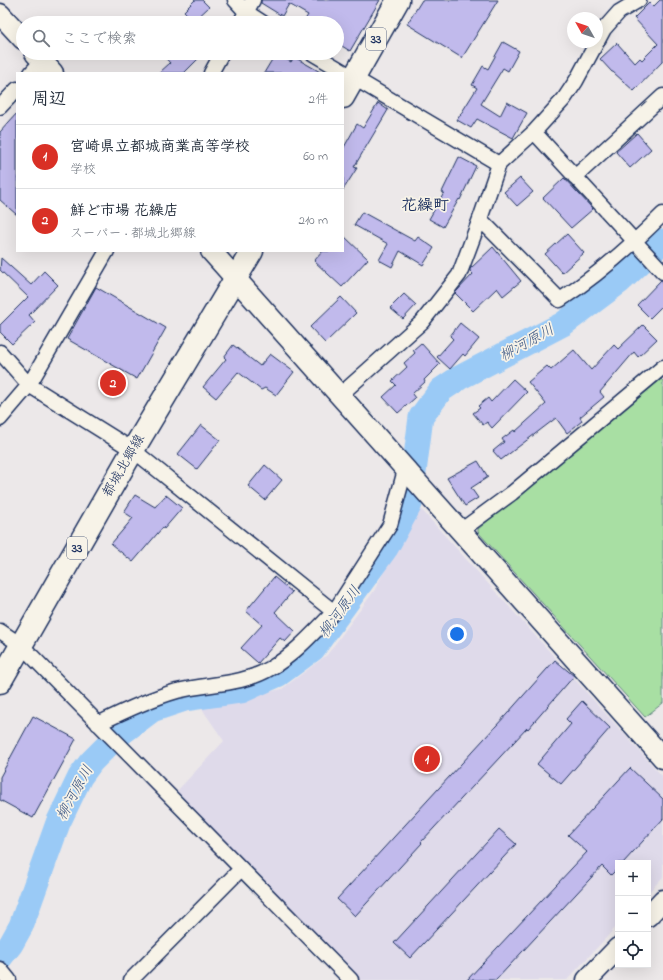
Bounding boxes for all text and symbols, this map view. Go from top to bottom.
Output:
north arrow [567,12,603,48]
search box [16,16,344,60]
icon: search [30,27,52,49]
text: ここで検索 [62,28,137,50]
road number: 33 [366,28,386,50]
text: 周辺 [32,87,66,112]
text: 2件 [309,90,328,109]
text: 宮崎県立都城商業高等学校 [70,136,250,158]
text: 1 [43,147,47,166]
text: 60 m [303,147,328,166]
text: 学校 [70,160,96,179]
district label: 花繰町 [401,194,449,218]
text: 鮮ど市場 花繰店 [70,200,179,222]
text: 2 [42,211,48,230]
text: 210 m [298,211,328,230]
text: スーパー · 都城北郷線 [70,224,196,243]
water label: 柳河原川 [495,319,559,367]
pin: 2 [100,368,126,398]
street label: 都城北郷線 [97,430,151,502]
road number: 33 [67,537,87,559]
water label: 柳河原川 [313,581,367,643]
your location [447,624,467,644]
pin: 1 [414,744,440,774]
water label: 柳河原川 [51,761,99,825]
map controls [615,860,651,968]
button: + [615,860,651,896]
button: − [615,896,651,932]
button: locate [615,932,651,968]

